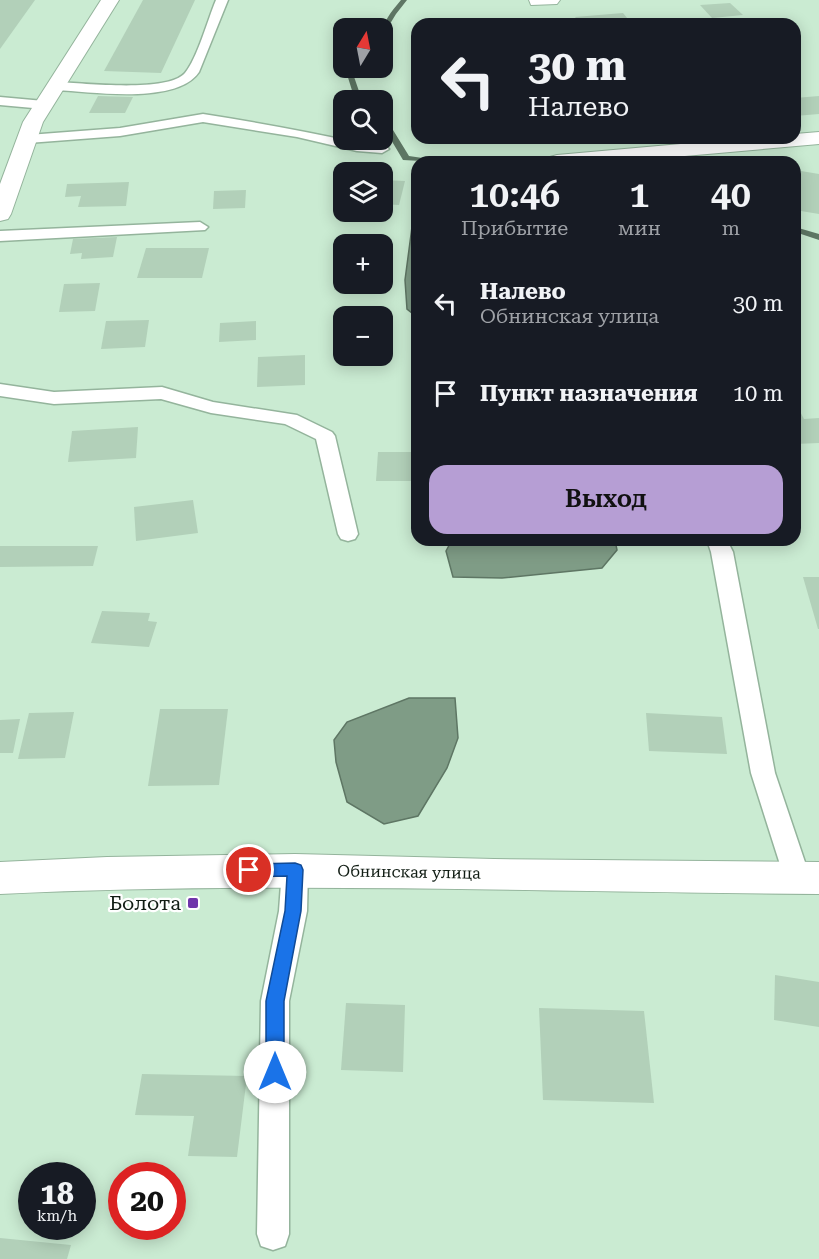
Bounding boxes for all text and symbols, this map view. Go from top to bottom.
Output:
north arrow [333,18,393,78]
map controls [333,18,393,366]
text: 30 m [528,41,626,90]
icon: left [429,42,507,120]
button: search [333,90,393,150]
text: Налево [528,91,629,123]
button: layers [333,162,393,222]
text: 10:46 [469,174,560,216]
text: 1 [629,174,650,216]
text: 40 [711,174,751,216]
text: Прибытие [461,216,568,240]
text: мин [618,216,661,240]
text: m [722,216,740,240]
button: + [333,234,393,294]
text: Налево [480,279,566,304]
icon: left [429,287,462,320]
text: 30 m [733,291,783,316]
text: Обнинская улица [480,304,659,328]
button: − [333,306,393,366]
icon: arrive [429,377,462,410]
text: Пункт назначения [480,381,698,406]
text: 10 m [733,381,783,406]
button: Выход [429,465,783,534]
pin [223,844,274,895]
icon: arrive [232,853,265,886]
street label: Обнинская улица [337,861,481,883]
place label: Болота [109,891,181,915]
marker: Болота [186,896,200,910]
position arrow [243,1040,307,1104]
speed limit sign: 20 [108,1162,186,1240]
text: 18 [40,1176,74,1211]
text: km/h [37,1207,77,1225]

